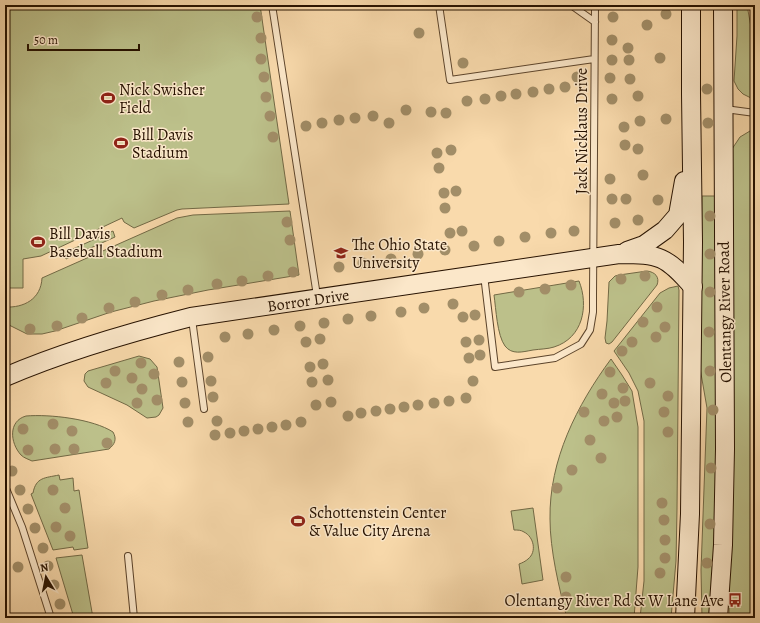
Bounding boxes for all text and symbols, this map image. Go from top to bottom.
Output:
scale bar [28,26,139,52]
text: 50 m [34,32,58,48]
street label: Jack Nicklaus Drive [571,68,593,194]
place label: Nick Swisher Field [119,79,205,119]
sports icon: Nick Swisher Field [100,90,116,106]
place label: Bill Davis Stadium [132,124,193,164]
sports icon: Bill Davis Stadium [113,135,129,151]
place label: Bill Davis Baseball Stadium [49,223,162,263]
sports icon: Bill Davis Baseball Stadium [30,234,46,250]
place label: The Ohio State University [352,234,447,274]
street label: Olentangy River Road [713,241,737,383]
school or university icon: The Ohio State University [333,245,349,261]
street label: Borror Drive [266,284,351,318]
place label: Schottenstein Center & Value City Arena [309,502,447,542]
sports icon: Schottenstein Center & Value City Arena [290,513,306,529]
north arrow [26,557,66,597]
text: N [39,560,50,576]
place label: Olentangy River Rd & W Lane Ave [505,590,724,612]
bus stop icon: Olentangy River Rd & W Lane Ave [727,592,743,608]

